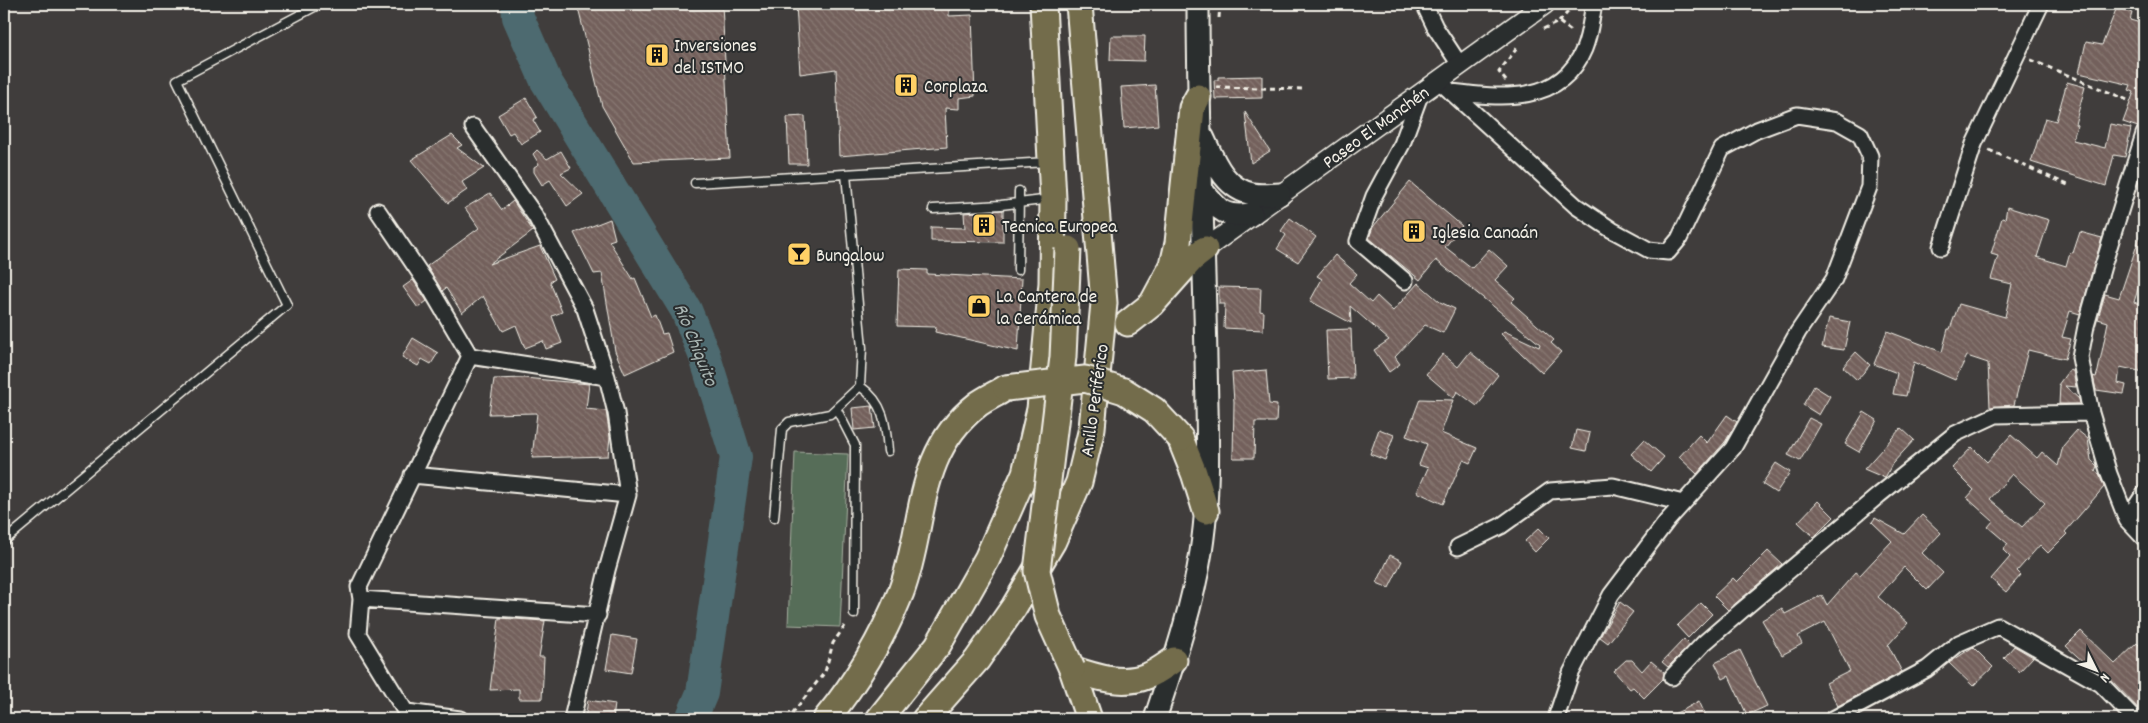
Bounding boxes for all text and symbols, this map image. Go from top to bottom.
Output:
place label: Inversiones del ISTMO [674,34,757,83]
building icon: Inversiones del ISTMO [644,42,670,68]
building icon: Corplaza [893,72,919,98]
place label: Corplaza [924,75,988,102]
street label: Paseo El Manchén [1318,81,1436,177]
building icon: Tecnica Europea [971,212,997,238]
place label: Tecnica Europea [1002,215,1118,242]
building icon: Iglesia Canaán [1401,218,1427,244]
place label: Iglesia Canaán [1432,221,1538,248]
bar icon: Bungalow [786,241,812,267]
place label: Bungalow [816,244,884,271]
place label: La Cantera de la Cerámica [996,285,1097,334]
shop icon: La Cantera de la Cerámica [966,293,992,319]
water label: Río Chiquito [665,300,724,392]
street label: Anillo Periférico [1075,342,1118,459]
north arrow [2070,646,2120,696]
text: N [2094,668,2114,687]

